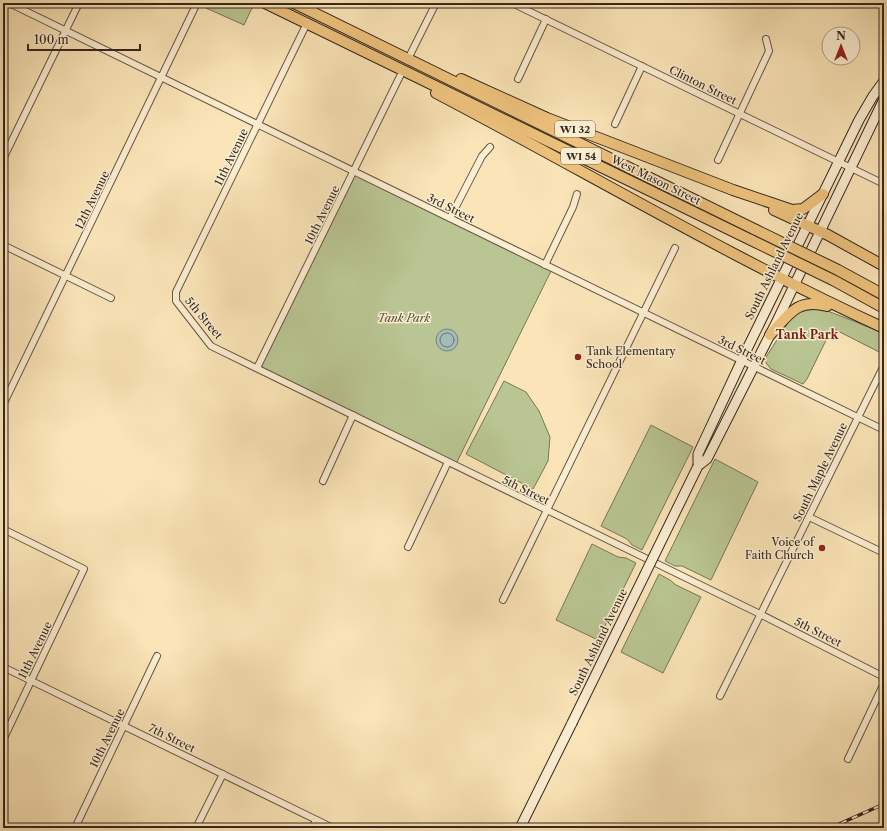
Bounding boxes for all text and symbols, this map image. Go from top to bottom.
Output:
scale bar [28,26,140,52]
north arrow [821,26,861,66]
text: N [836,29,846,43]
text: 100 m [34,32,69,47]
street label: Clinton Street [667,63,739,107]
road number: WI 32 [555,121,595,137]
street label: 11th Avenue [211,126,251,188]
road number: WI 54 [561,148,601,164]
street label: West Mason Street [608,152,703,208]
street label: 12th Avenue [72,168,112,232]
street label: 10th Avenue [302,183,342,247]
street label: 3rd Street [425,190,477,226]
street label: South Ashland Avenue [742,210,806,322]
street label: 5th Street [182,294,226,342]
park label: Tank Park [378,311,430,325]
district label: Tank Park [776,327,840,342]
street label: 3rd Street [716,332,768,368]
place label: Tank Elementary School [586,344,677,371]
marker: Tank Elementary School [573,352,583,362]
street label: South Maple Avenue [790,420,850,524]
street label: 5th Street [500,473,552,507]
place label: Voice of Faith Church [745,535,816,562]
marker: Voice of Faith Church [817,543,827,553]
street label: South Ashland Avenue [566,586,630,698]
street label: 5th Street [792,614,844,650]
street label: 11th Avenue [15,619,55,681]
street label: 10th Avenue [87,706,127,770]
street label: 7th Street [146,721,198,755]

